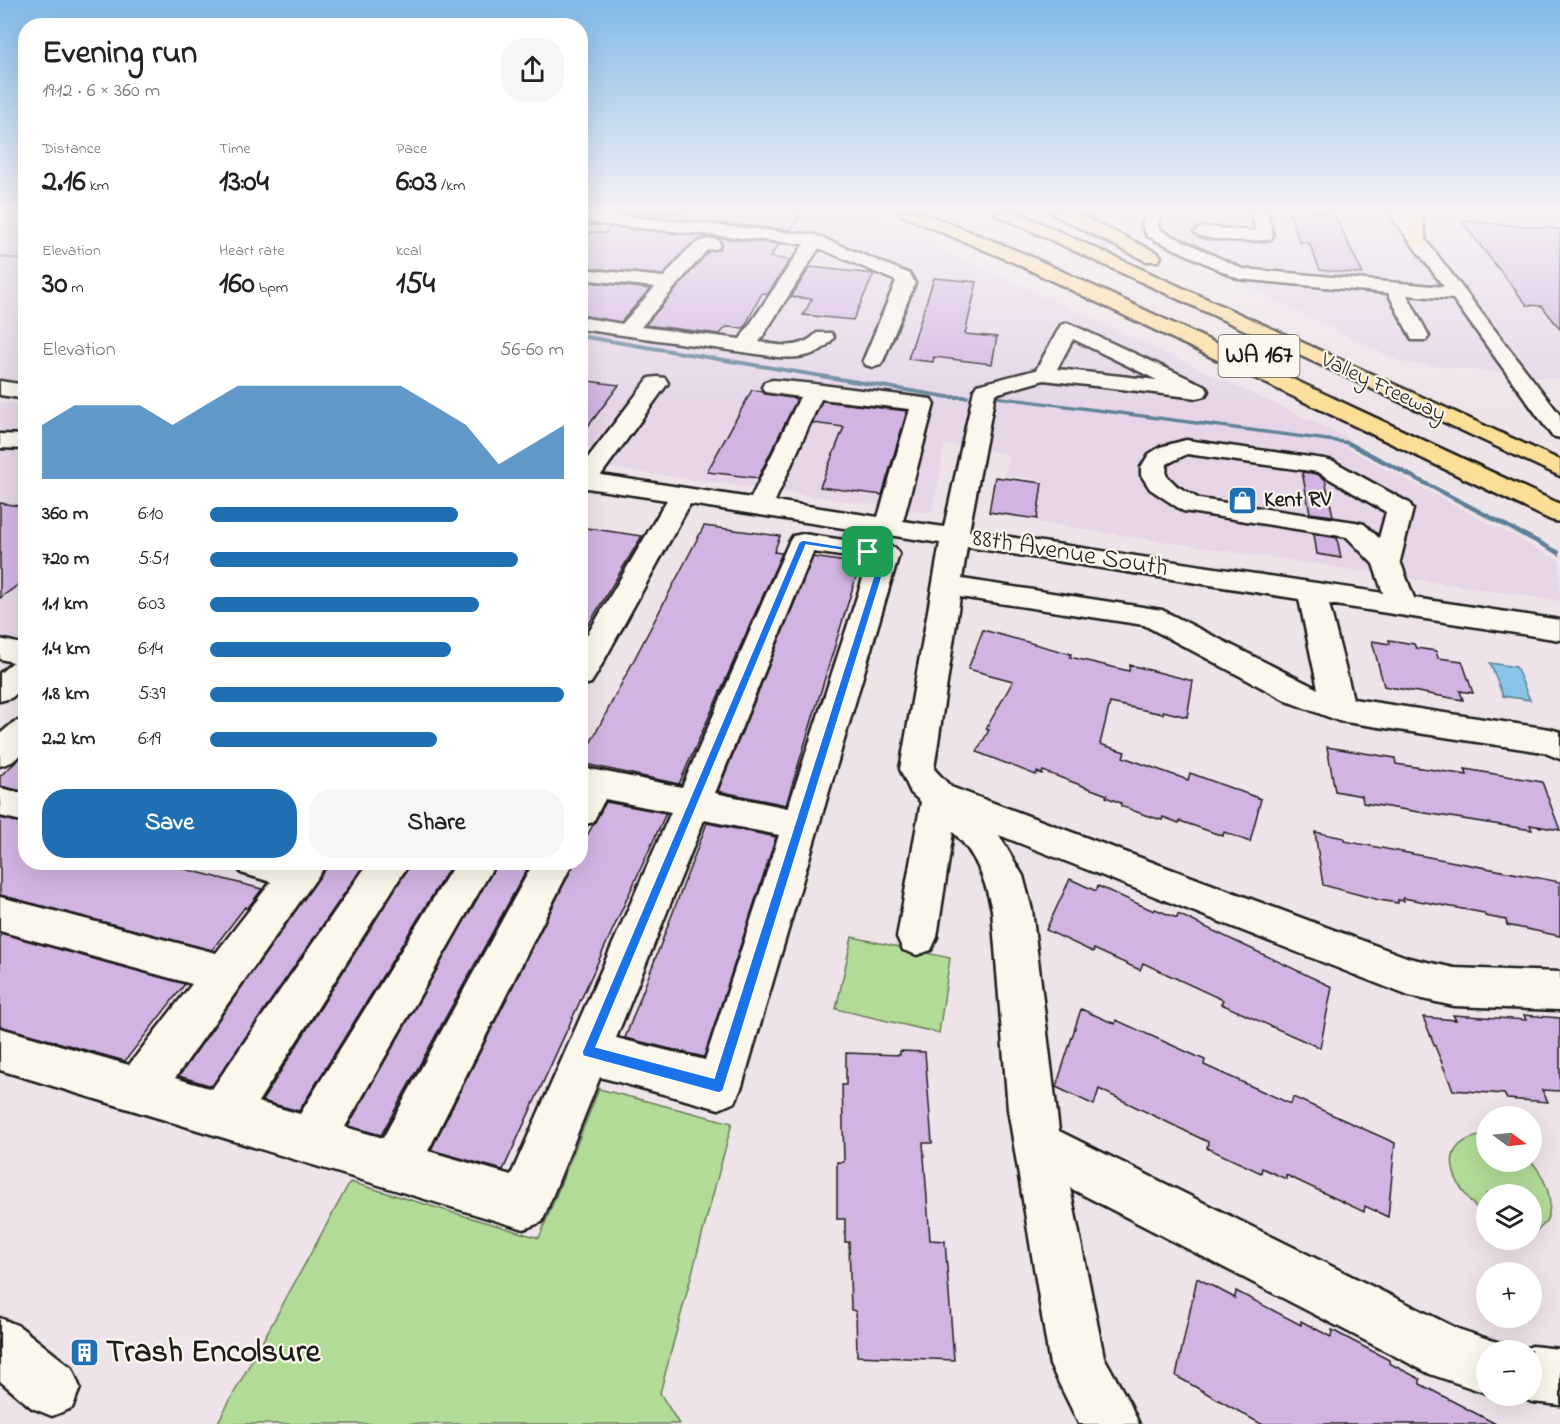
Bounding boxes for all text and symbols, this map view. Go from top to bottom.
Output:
text: Evening run [42,30,197,78]
button: share [501,38,564,101]
text: 19:12 · 6 × 360 m [42,77,160,106]
text: Distance [42,137,101,161]
text: Time [219,137,251,161]
text: Pace [396,137,427,161]
text: 2.16 [42,161,86,205]
text: 13:04 [219,161,269,205]
text: 6:03 [396,161,437,205]
text: km [86,174,109,198]
text: /km [437,174,466,198]
text: Elevation [42,239,101,263]
text: Heart rate [219,239,285,263]
text: kcal [396,239,421,263]
text: 30 [42,263,67,307]
text: 160 [219,263,255,307]
text: 154 [396,263,435,307]
text: m [67,276,84,300]
text: bpm [255,276,288,300]
road number: WA 167 [1218,335,1300,377]
text: Elevation [42,336,116,365]
text: 56–60 m [500,336,564,365]
street label: Valley Freeway [1314,345,1451,432]
shop icon: Kent RV [1227,485,1259,517]
place label: Kent RV [1264,485,1331,517]
text: 360 m [42,500,88,529]
text: 6:10 [138,500,164,529]
street label: 88th Avenue South [970,520,1170,588]
pin [842,526,893,577]
icon: arrive [851,535,884,568]
text: 720 m [42,545,89,574]
text: 5:51 [138,545,169,574]
text: 1.1 km [42,590,88,619]
text: 6:03 [138,590,165,619]
text: 1.4 km [42,635,90,664]
text: 6:14 [138,635,163,664]
text: 1.8 km [42,680,89,709]
text: 5:39 [138,680,165,709]
text: 2.2 km [42,725,95,754]
text: 6:19 [138,725,161,754]
button: Save [42,789,297,858]
button: Share [309,789,564,858]
north arrow [1476,1106,1542,1172]
map controls [1476,1106,1542,1406]
button: layers [1476,1184,1542,1250]
button: + [1476,1262,1542,1328]
place label: Trash Encolsure [106,1330,322,1377]
building icon: Trash Encolsure [69,1337,101,1369]
button: − [1476,1340,1542,1406]

